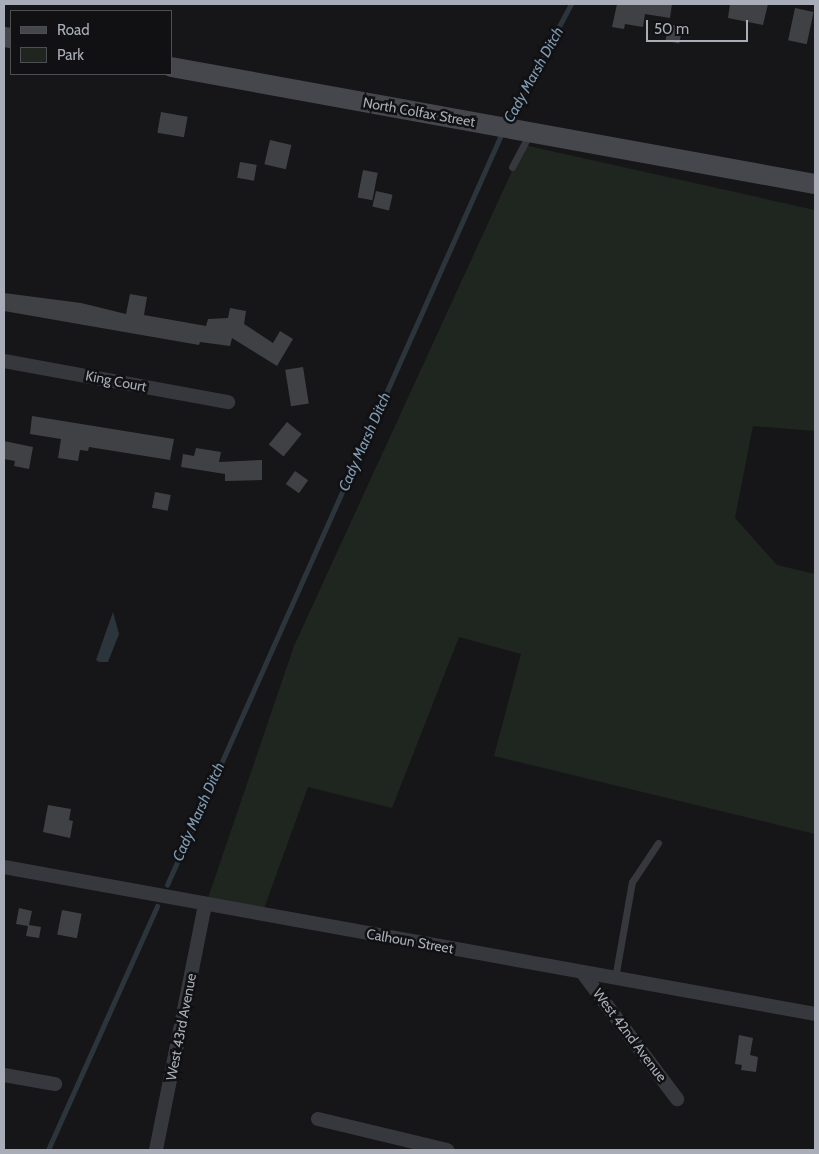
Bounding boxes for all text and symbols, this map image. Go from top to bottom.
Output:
legend [10,10,172,75]
scale bar [649,10,752,42]
text: 50 m [654,20,689,38]
text: Road [57,21,90,39]
water label: Cady Marsh Ditch [500,24,568,126]
text: Park [57,46,84,64]
street label: North Colfax Street [362,94,476,130]
street label: King Court [84,367,148,395]
water label: Cady Marsh Ditch [335,390,395,494]
water label: Cady Marsh Ditch [169,760,229,864]
street label: Calhoun Street [365,925,455,957]
street label: West 43rd Avenue [162,972,200,1082]
street label: West 42nd Avenue [590,985,670,1085]

